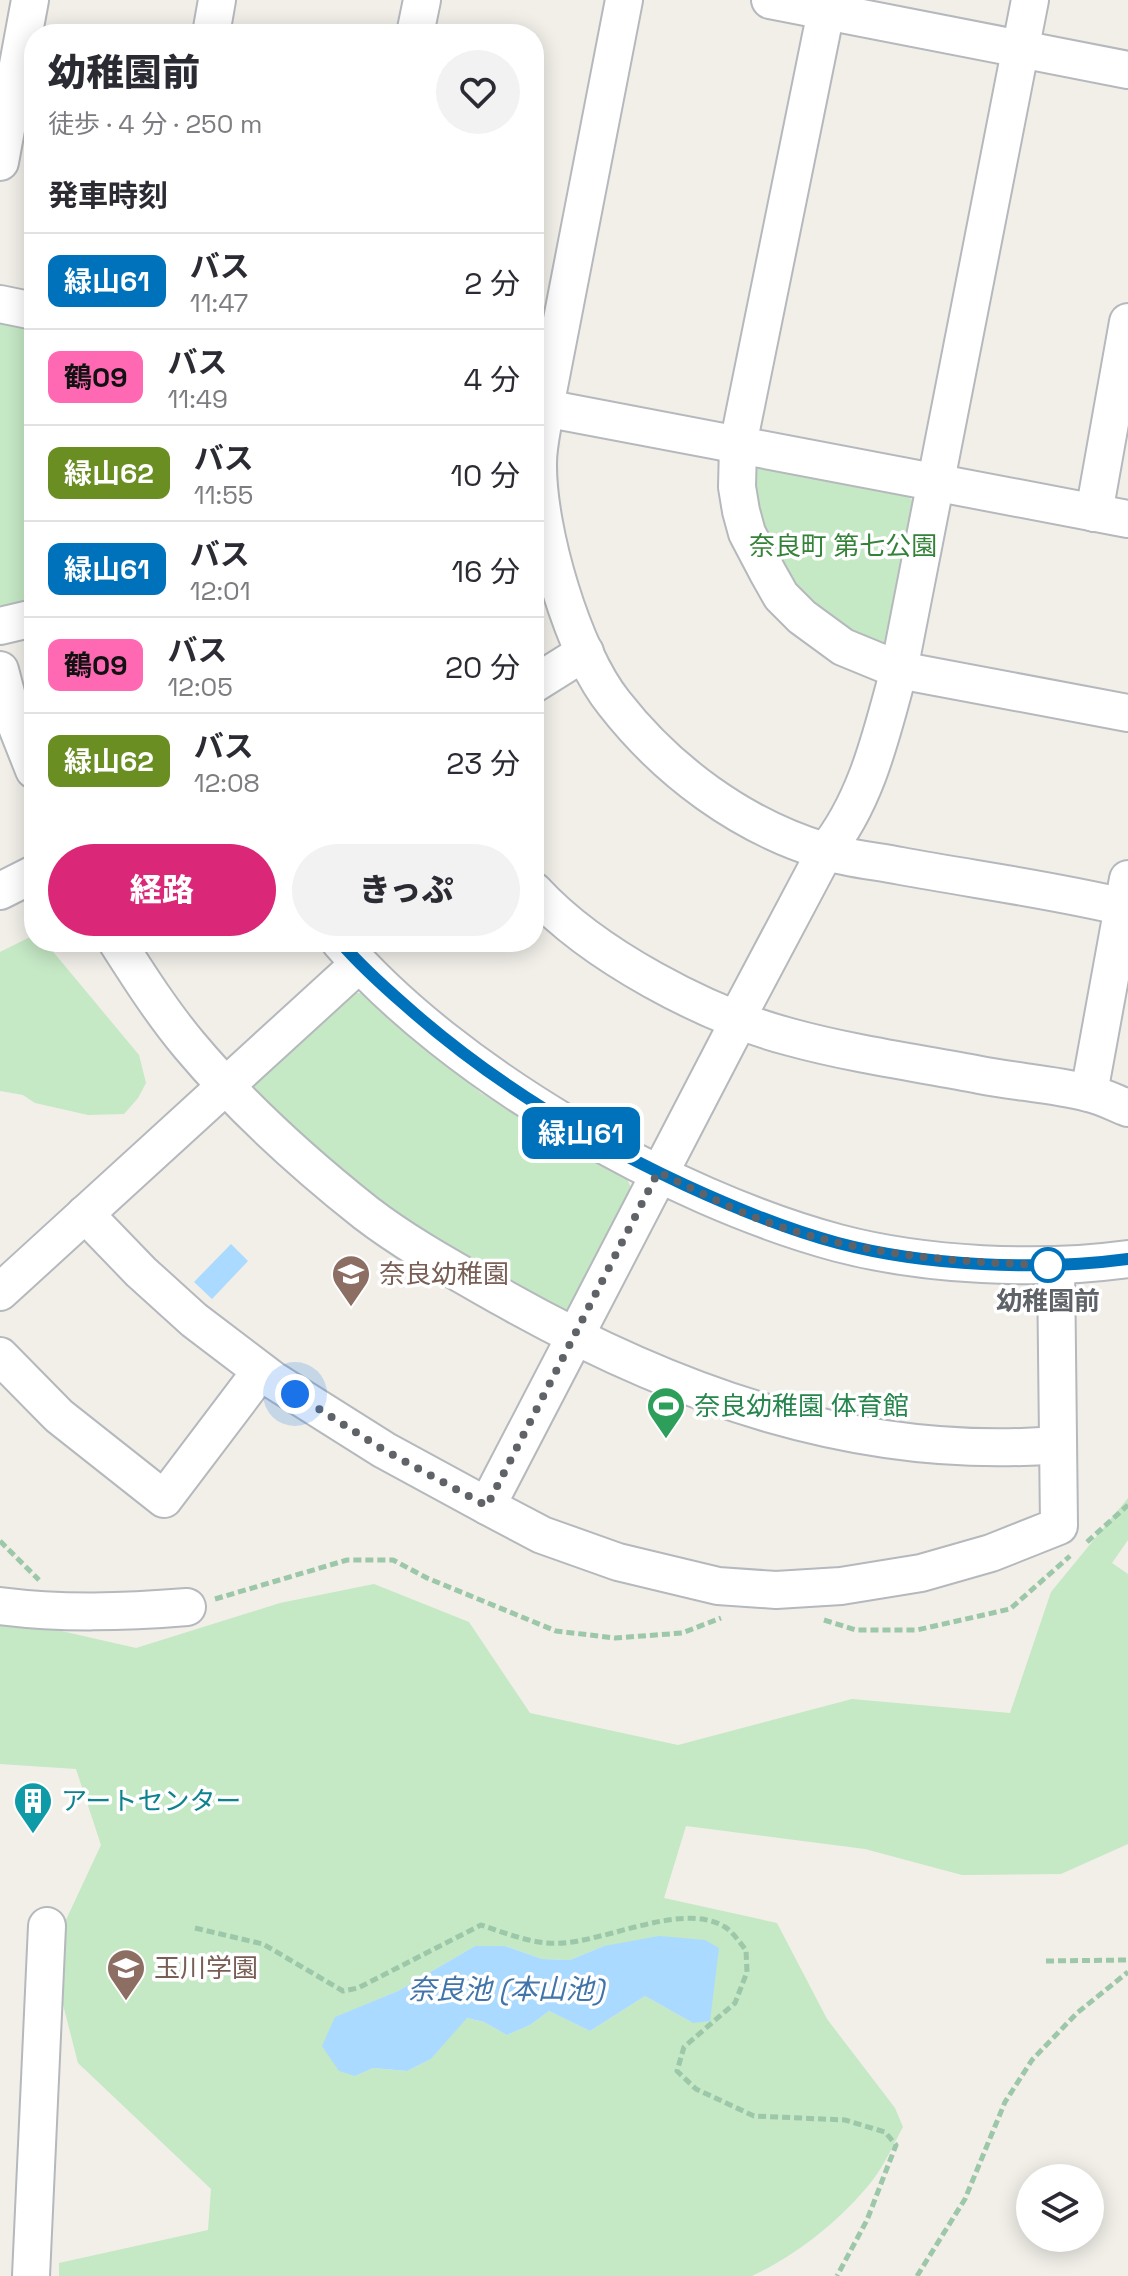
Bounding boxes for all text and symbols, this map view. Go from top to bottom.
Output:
text: 幼稚園前 [48,49,200,97]
button: heart [436,50,520,134]
text: 徒歩 · 4 分 · 250 m [48,107,262,141]
text: 発車時刻 [48,176,168,215]
text: バス [190,247,250,286]
text: 緑山61 [64,263,150,299]
text: 2 分 [464,264,520,303]
text: 11:47 [190,286,248,320]
text: バス [167,343,227,382]
text: 鶴09 [64,359,127,395]
text: 4 分 [464,360,520,399]
text: 11:49 [167,382,228,416]
text: バス [194,439,254,478]
text: 緑山62 [64,455,154,491]
text: 10 分 [451,456,520,495]
text: 11:55 [194,478,253,512]
park label: 奈良町 第七公園 [749,529,937,563]
text: バス [190,535,250,574]
text: 緑山61 [64,551,150,587]
text: 16 分 [451,552,520,591]
text: 12:01 [190,574,251,608]
text: バス [167,631,227,670]
text: 鶴09 [64,647,127,683]
text: 20 分 [445,648,520,687]
text: 12:05 [167,670,233,704]
text: バス [194,727,254,766]
text: 緑山62 [64,743,154,779]
text: 23 分 [446,744,520,783]
text: 12:08 [194,766,260,800]
button: 経路 [48,844,276,936]
button: きっぷ [292,844,520,936]
line badge: 緑山61 [525,1107,637,1159]
text: 緑山61 [538,1115,624,1151]
marker: 幼稚園前 [1031,1248,1065,1282]
school or university icon: 奈良幼稚園 [330,1253,372,1308]
place label: 奈良幼稚園 [379,1257,509,1291]
place label: 幼稚園前 [996,1284,1100,1318]
your location [275,1374,315,1414]
sports icon: 奈良幼稚園 体育館 [645,1385,687,1440]
place label: 奈良幼稚園 体育館 [694,1389,909,1423]
building icon: アートセンター [12,1780,54,1835]
place label: アートセンター [61,1784,241,1818]
school or university icon: 玉川学園 [105,1947,147,2002]
place label: 玉川学園 [154,1951,258,1985]
water label: 奈良池 (本山池) [408,1971,607,2007]
map controls [1016,2164,1104,2252]
button: layers [1016,2164,1104,2252]

